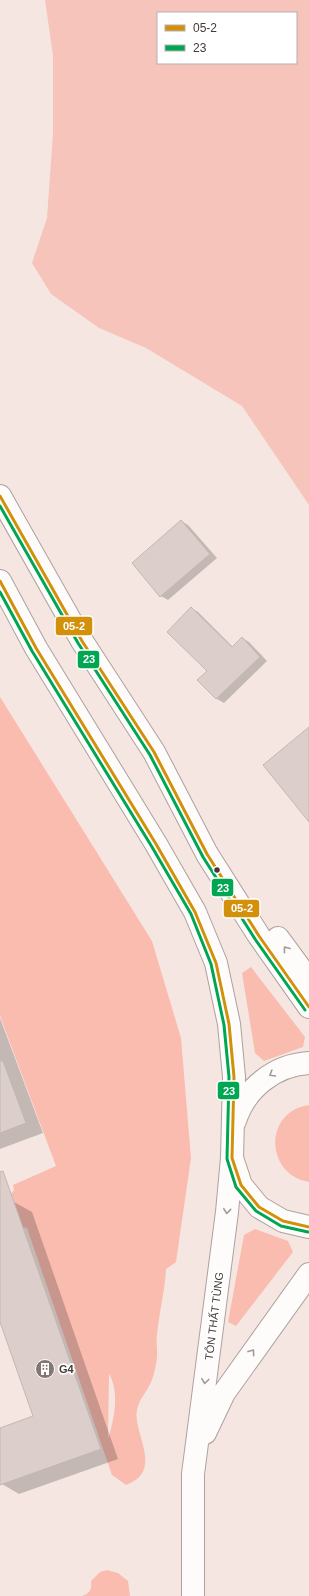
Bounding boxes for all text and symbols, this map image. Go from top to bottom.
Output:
legend [157,12,297,64]
text: 05-2 [193,21,217,35]
text: 23 [193,41,207,55]
line badge: 05-2 [55,616,93,636]
text: 05-2 [63,620,85,632]
line badge: 23 [77,650,100,669]
text: 23 [83,653,95,665]
unlabelled marker [212,865,222,875]
line badge: 23 [211,878,234,897]
text: 23 [217,882,229,894]
line badge: 05-2 [223,899,260,918]
text: 05-2 [231,902,253,914]
one-way arrow [284,946,291,953]
one-way arrow [269,1070,276,1077]
line badge: 23 [217,1081,240,1100]
text: 23 [223,1085,235,1097]
one-way arrow [223,1208,232,1214]
street label: TÔN THẤT TÙNG [203,1271,225,1361]
one-way arrow [247,1349,255,1356]
building icon: G4 [34,1358,56,1380]
place label: G4 [59,1363,75,1375]
one-way arrow [201,1378,210,1384]

